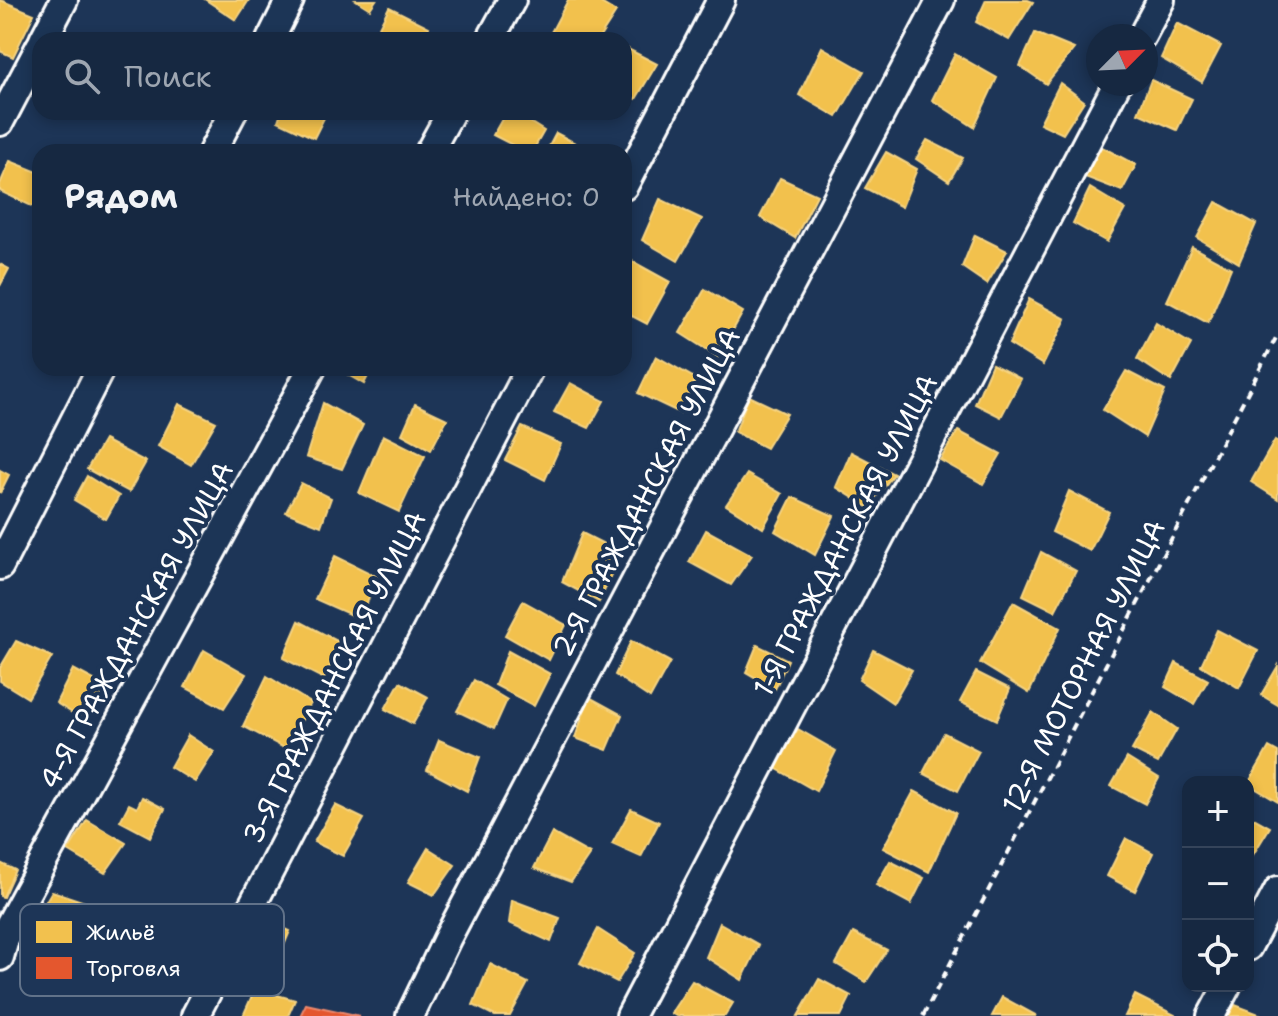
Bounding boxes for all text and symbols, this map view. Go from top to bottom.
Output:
north arrow [1086,24,1158,96]
search box [32,32,632,120]
icon: search [60,54,104,98]
text: Поиск [124,56,212,97]
text: Рядом [64,173,178,219]
text: Найдено: 0 [453,179,600,214]
street label: 2-Я ГРАЖДАНСКАЯ УЛИЦА [543,321,749,663]
street label: 1-Я ГРАЖДАНСКАЯ УЛИЦА [744,367,946,703]
street label: 4-Я ГРАЖДАНСКАЯ УЛИЦА [30,454,242,796]
street label: 3-Я ГРАЖДАНСКАЯ УЛИЦА [233,504,435,850]
street label: 12-Я МОТОРНАЯ УЛИЦА [992,513,1174,819]
map controls [1182,776,1254,992]
button: + [1182,776,1254,848]
button: − [1182,848,1254,920]
legend [20,904,284,996]
text: Жильё [86,918,155,947]
button: locate [1182,920,1254,992]
text: Торговля [86,954,181,983]

